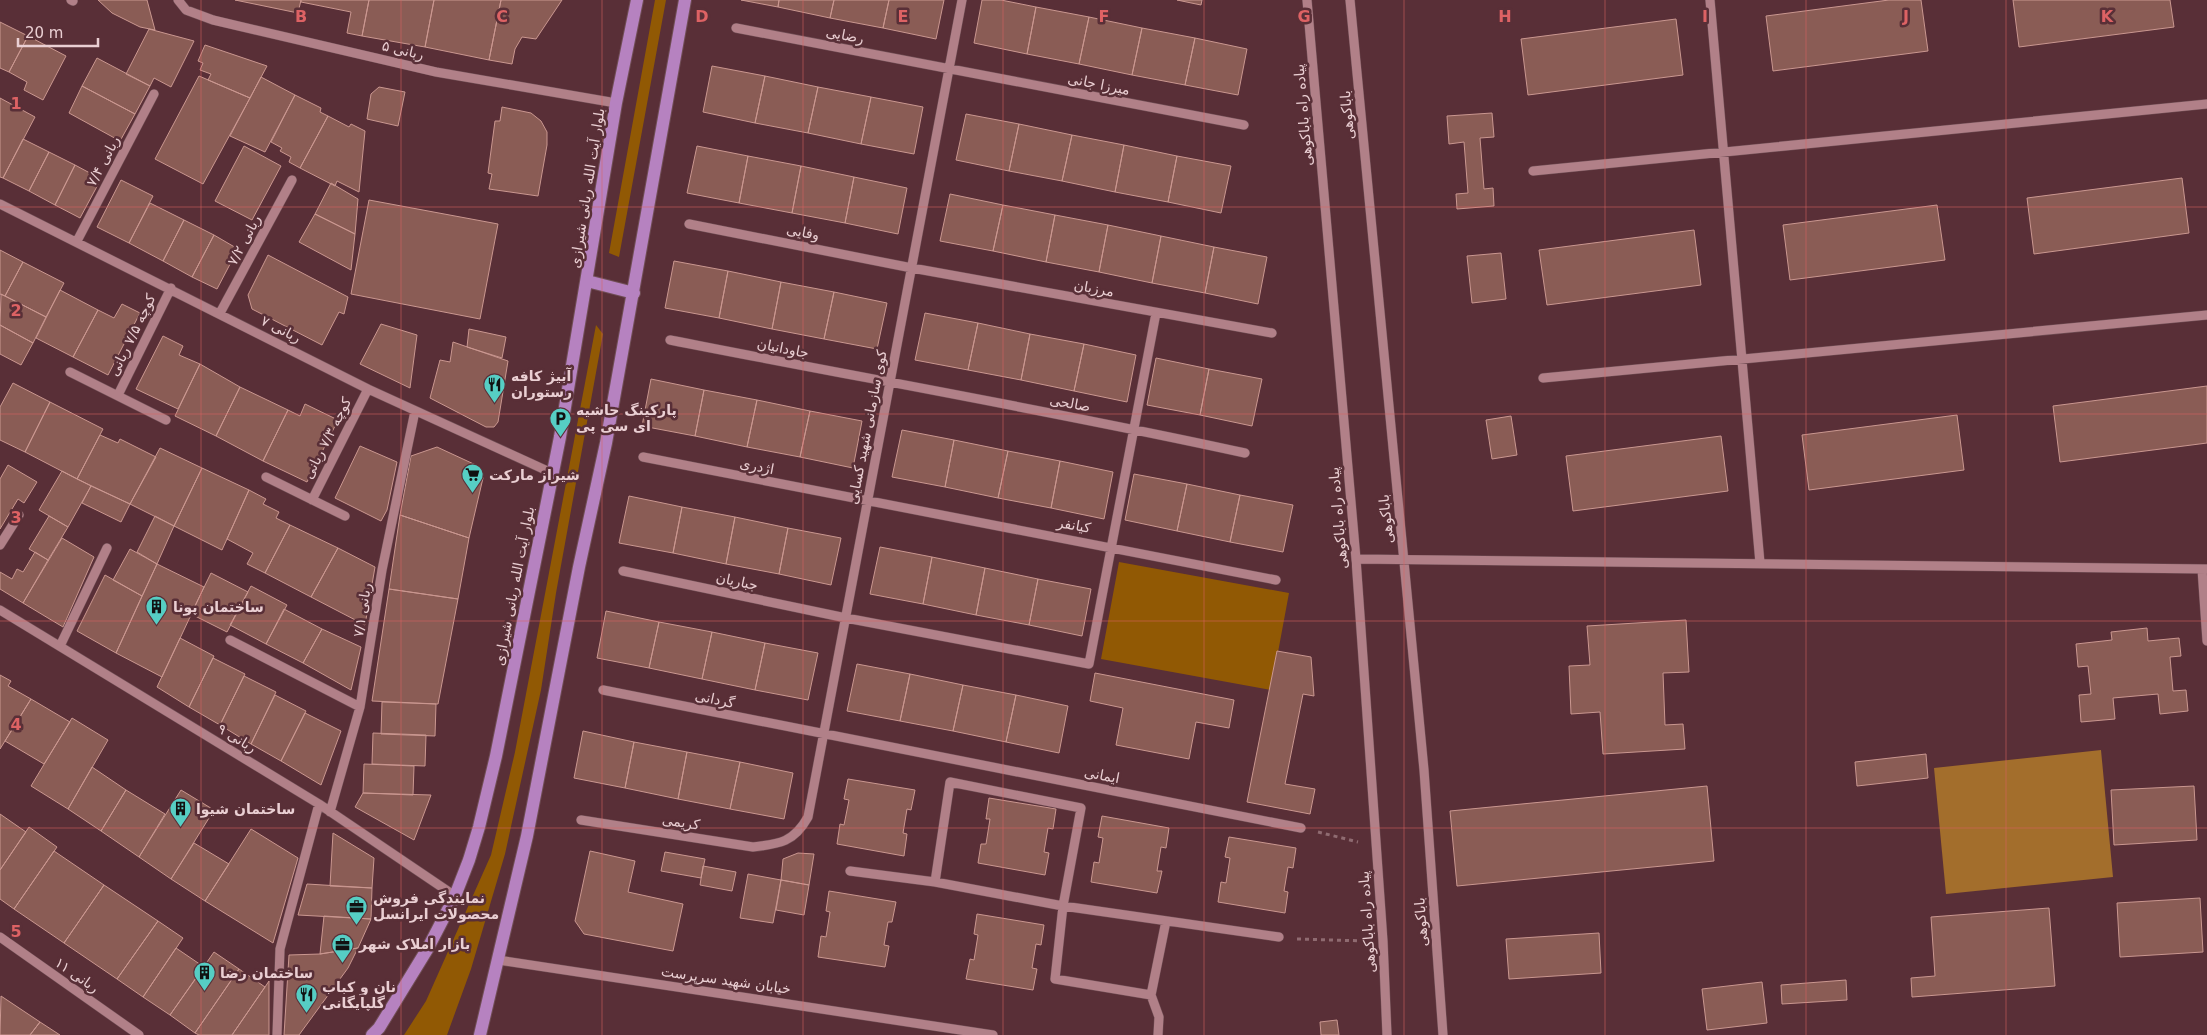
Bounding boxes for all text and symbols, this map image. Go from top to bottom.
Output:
text: B [295,7,307,26]
text: C [496,7,508,26]
text: D [695,7,709,26]
text: E [898,7,908,26]
text: F [1099,7,1109,26]
text: G [1297,7,1311,26]
text: H [1498,7,1512,26]
text: I [1702,7,1708,26]
text: J [1902,7,1909,26]
text: K [2101,7,2114,26]
scale bar [18,15,98,47]
street label: رضایی [824,23,865,48]
text: 20 m [25,24,63,42]
street label: ربانی ۵ [380,37,425,64]
street label: پیاده راه باباکوهی [1291,63,1316,167]
street label: میرزا جانی [1066,70,1131,99]
street label: باباکوهی [1337,90,1358,140]
text: 1 [10,94,22,113]
street label: بلوار آیت الله ربانی شیرازی [566,107,609,269]
street label: ربانی ۷/۴ [83,133,124,189]
street label: ربانی ۷/۲ [224,212,265,268]
street label: وفایی [785,221,821,244]
street label: مرزبان [1073,277,1115,300]
street label: کوچه ۷/۵ ربانی [105,291,160,379]
text: 2 [10,301,22,320]
street label: ربانی ۷ [258,312,304,347]
street label: جاودانیان [756,335,810,362]
street label: کوی سازمانی شهید کسایی [844,348,891,506]
place label: آبیژ کافه رستوران [511,367,573,401]
restaurant icon: آبیژ کافه رستوران [483,372,507,403]
street label: صالحی [1048,392,1092,414]
street label: کوچه ۷/۳ ربانی [300,394,355,482]
place label: پارکینگ حاشیه ای سی پی [576,402,677,435]
parking icon: پارکینگ حاشیه ای سی پی [548,406,572,437]
street label: اژدری [738,455,776,478]
supermarket icon: شیراز مارکت [461,463,485,494]
street label: پیاده راه باباکوهی [1326,466,1351,570]
place label: شیراز مارکت [489,467,580,484]
street label: باباکوهی [1375,494,1398,544]
street label: بلوار آیت الله ربانی شیرازی [491,505,538,667]
text: 3 [10,508,22,527]
street label: کیانفر [1055,514,1092,537]
street label: جباریان [714,569,759,594]
street label: ربانی ۷/۱ [350,582,375,638]
building icon: ساختمان پونا [145,595,169,626]
place label: ساختمان پونا [173,599,264,616]
street label: گردانی [694,687,737,712]
text: 4 [10,715,22,734]
street label: ربانی ۹ [214,720,259,757]
street label: ایمانی [1083,764,1121,786]
building icon: ساختمان شیوا [168,797,192,828]
place label: ساختمان شیوا [196,801,295,818]
street label: کریمی [661,811,701,834]
street label: پیاده راه باباکوهی [1355,870,1380,973]
place label: نمایندگی فروش محصولات ایرانسل [373,890,499,923]
office icon: نمایندگی فروش محصولات ایرانسل [345,894,369,925]
street label: باباکوهی [1411,897,1432,947]
text: 5 [10,922,22,941]
office icon: بازار املاک شهر [331,932,355,963]
place label: بازار املاک شهر [358,936,470,953]
street label: ربانی ۱۱ [51,954,102,997]
building icon: ساختمان رضا [192,961,216,992]
street label: خیابان شهید سرپرست [660,963,792,998]
place label: ساختمان رضا [220,965,313,981]
place label: نان و کباب گلپایگانی [322,979,396,1012]
restaurant icon: نان و کباب گلپایگانی [294,983,318,1014]

